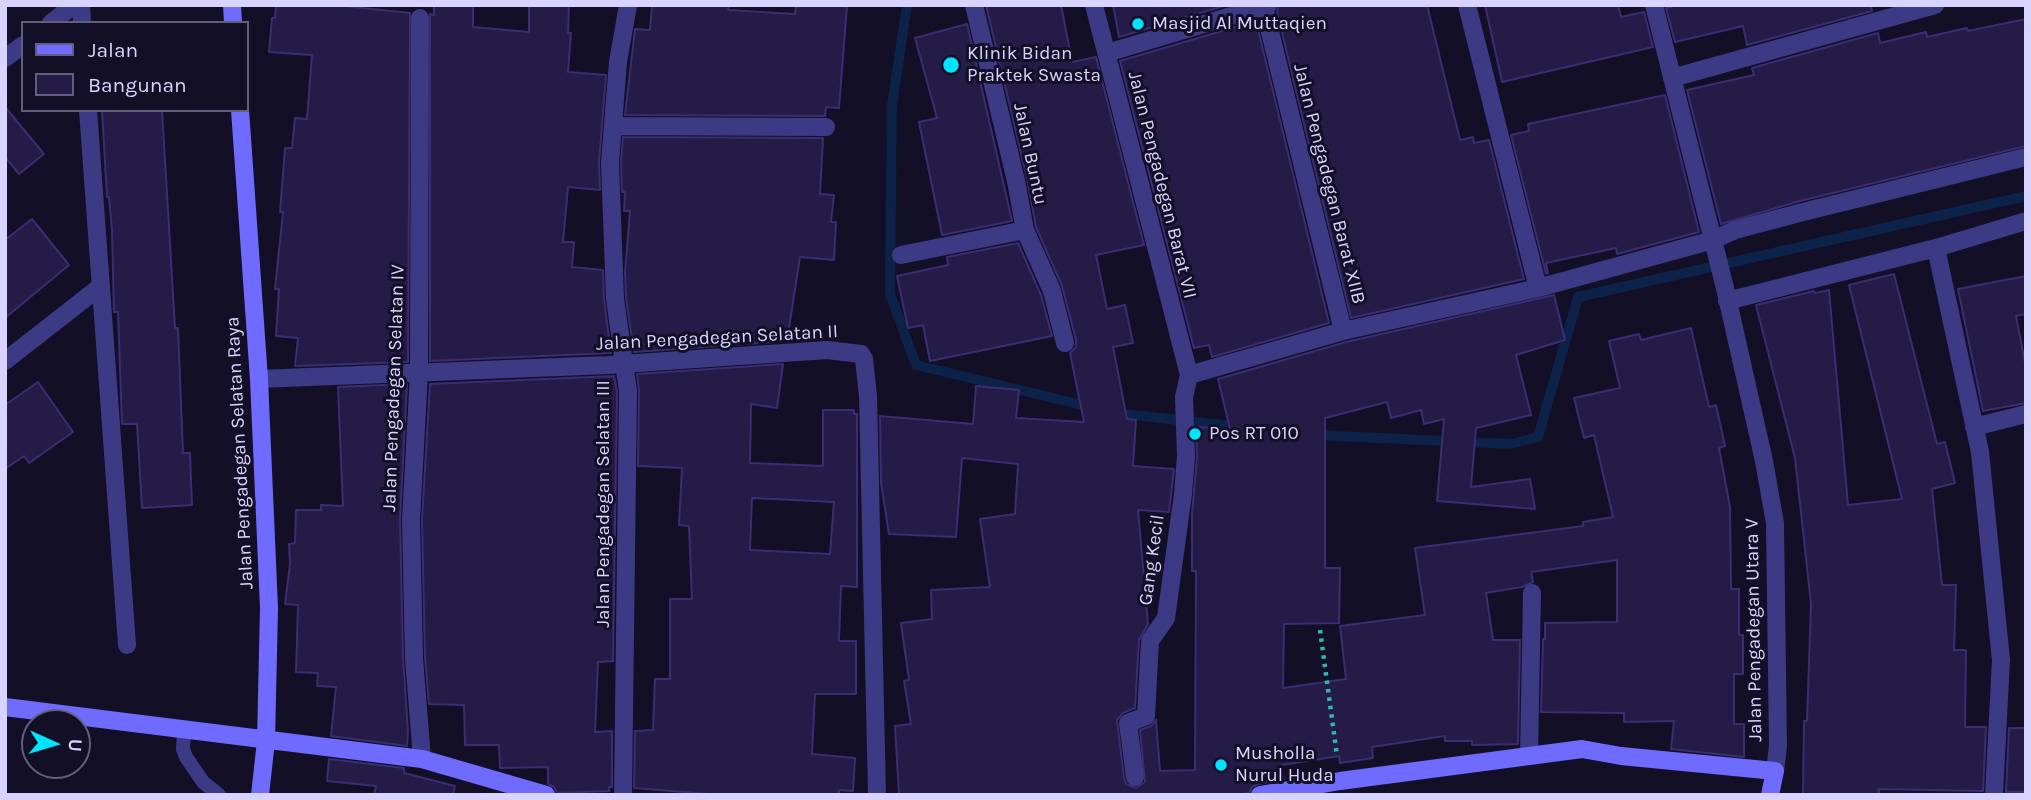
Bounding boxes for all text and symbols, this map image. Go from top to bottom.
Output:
place label: Masjid Al Muttaqien [1152,13,1327,35]
marker: Masjid Al Muttaqien [1130,16,1146,32]
legend [21,21,248,112]
text: Jalan [88,38,138,62]
place label: Klinik Bidan Praktek Swasta [967,43,1101,87]
marker: Klinik Bidan Praktek Swasta [941,55,961,75]
street label: Jalan Pengadegan Barat XIIB [1288,61,1370,307]
street label: Jalan Pengadegan Barat VII [1123,69,1201,301]
text: Bangunan [88,73,187,97]
street label: Jalan Buntu [1008,101,1052,207]
street label: Jalan Pengadegan Selatan IV [378,264,410,512]
street label: Jalan Pengadegan Selatan Raya [221,316,259,590]
street label: Jalan Pengadegan Selatan II [595,320,839,356]
street label: Jalan Pengadegan Selatan III [593,380,615,628]
place label: Pos RT 010 [1209,423,1299,445]
marker: Pos RT 010 [1187,426,1203,442]
street label: Gang Kecil [1134,513,1170,607]
street label: Jalan Pengadegan Utara V [1741,518,1767,742]
north arrow [21,709,91,779]
text: U [64,738,86,753]
place label: Musholla Nurul Huda [1235,743,1334,787]
marker: Musholla Nurul Huda [1213,757,1229,773]

